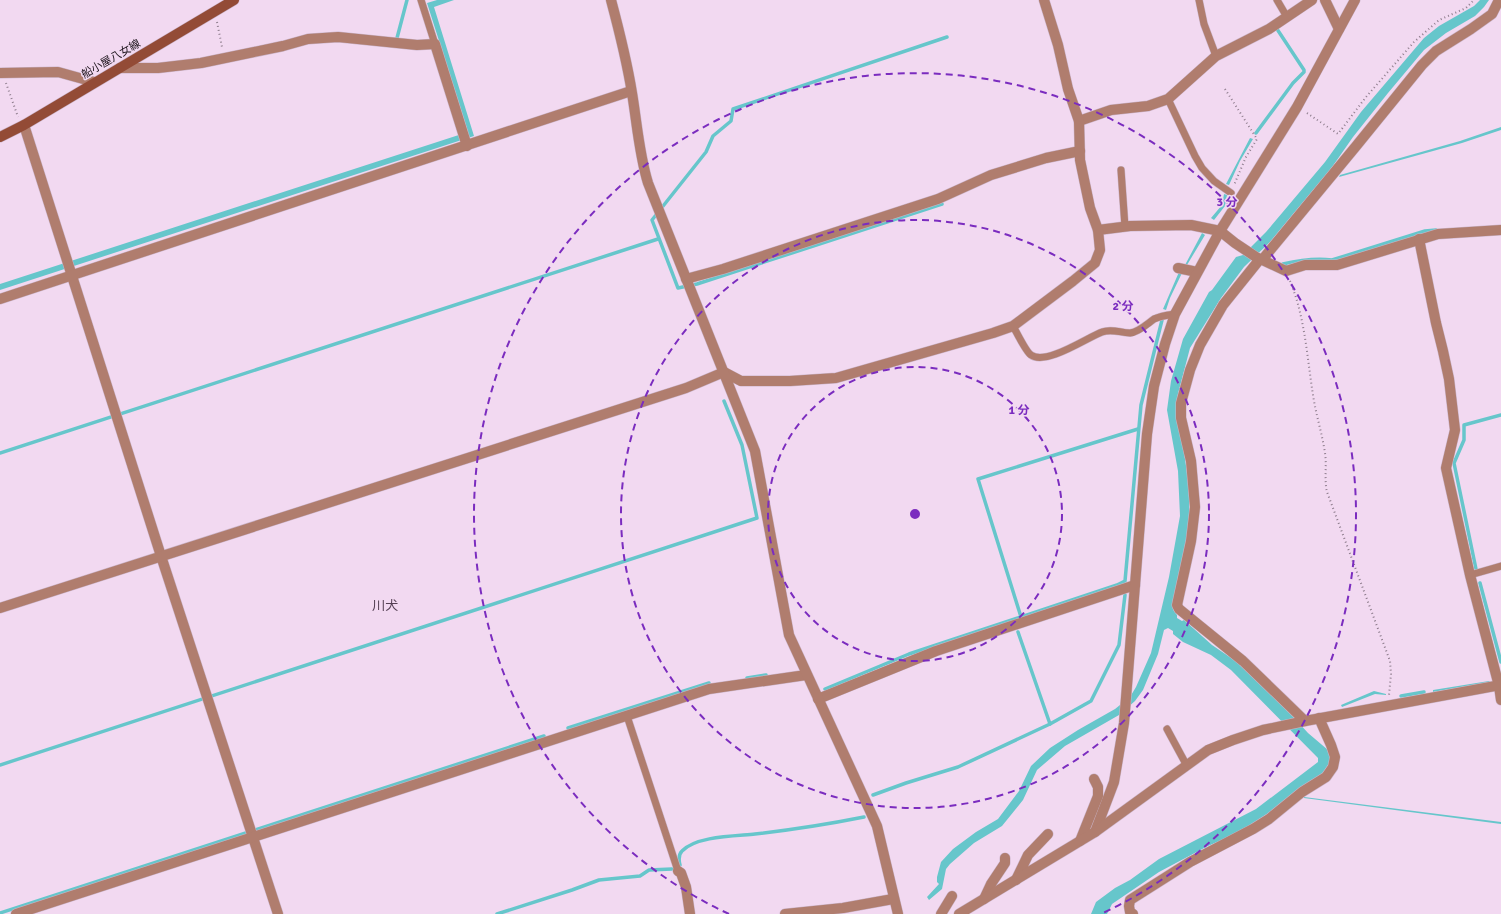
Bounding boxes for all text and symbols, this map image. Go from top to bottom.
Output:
street label: 船小屋八女線 [79,37,143,81]
text: 3 分 [1216,195,1238,210]
text: 2 分 [1112,299,1134,314]
text: 1 分 [1008,403,1030,418]
centre of rings [908,507,922,521]
district label: 川犬 [372,598,398,614]

